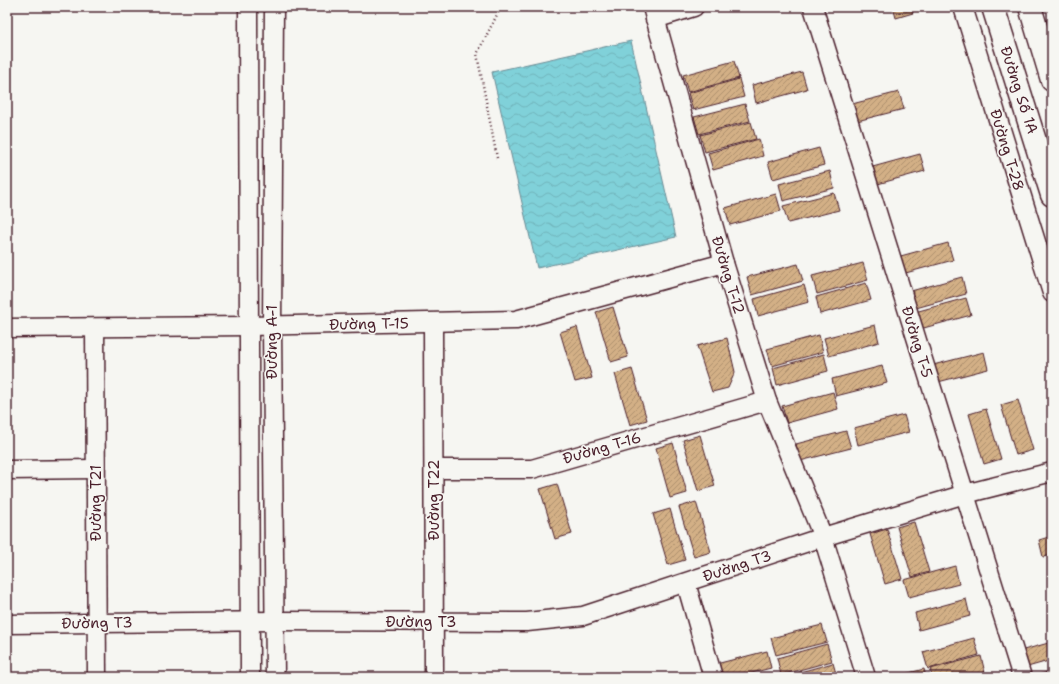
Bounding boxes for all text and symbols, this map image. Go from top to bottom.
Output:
street label: Đường Số 1A [995,44,1043,137]
street label: Đường T-28 [985,107,1029,193]
street label: Đường T-12 [707,234,749,316]
street label: Đường T-5 [897,304,937,380]
street label: Đường A-1 [262,305,282,379]
street label: Đường T-15 [329,313,409,335]
street label: Đường T-16 [560,427,644,469]
street label: Đường T22 [424,460,444,540]
street label: Đường T21 [86,465,106,541]
street label: Đường T3 [700,545,774,587]
street label: Đường T3 [61,612,133,634]
street label: Đường T3 [385,612,457,632]

